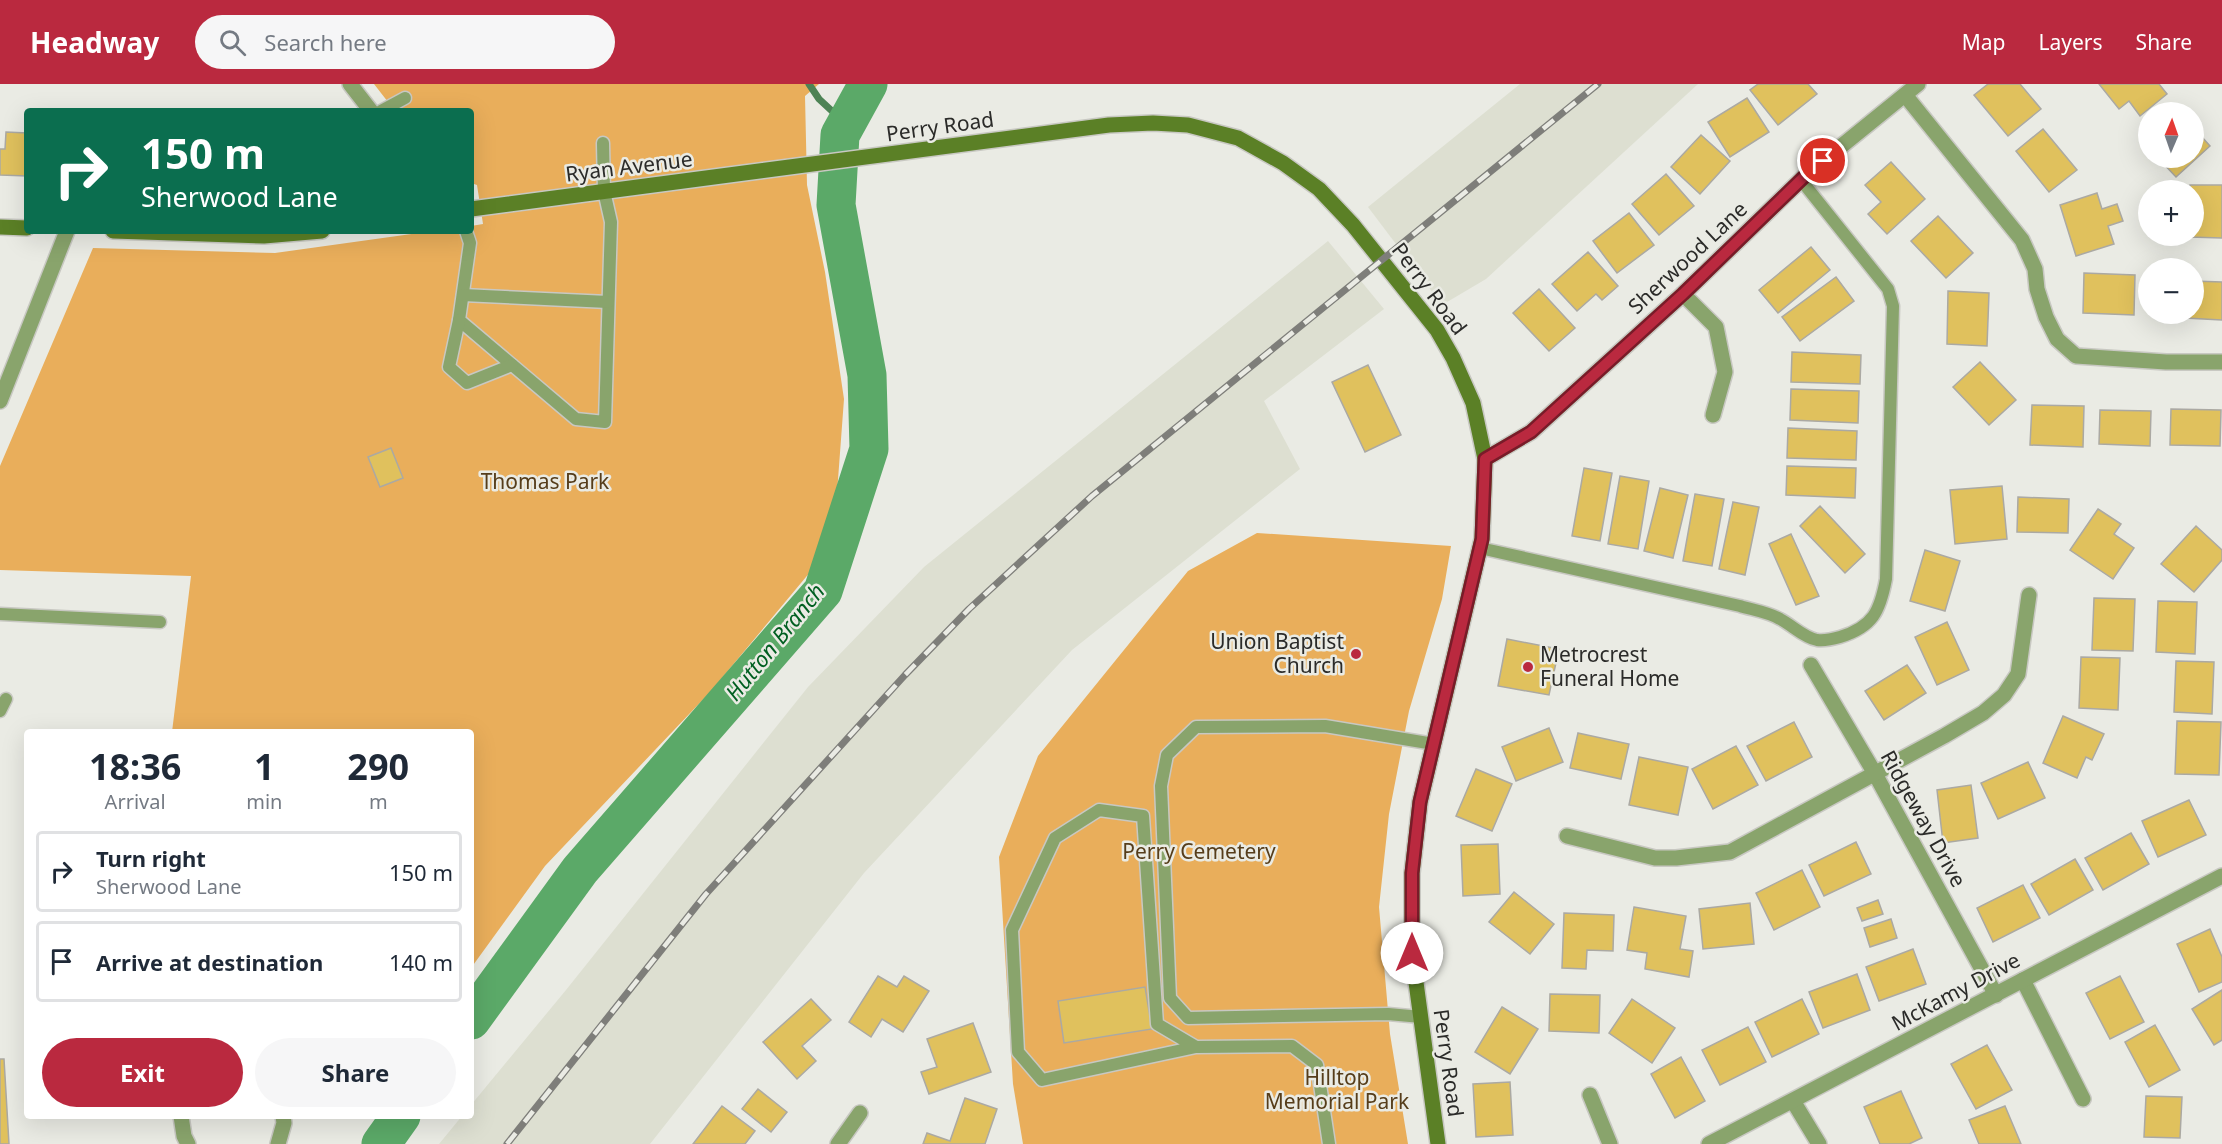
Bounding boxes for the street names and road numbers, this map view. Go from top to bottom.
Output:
street label: Perry Road [884,105,996,147]
street label: Ryan Avenue [564,144,694,188]
street label: Sherwood Lane [1622,195,1753,320]
street label: Perry Road [1386,237,1474,340]
street label: Ridgeway Drive [1875,745,1973,892]
street label: McKamy Drive [1886,946,2025,1037]
street label: Perry Road [1428,1007,1470,1119]

